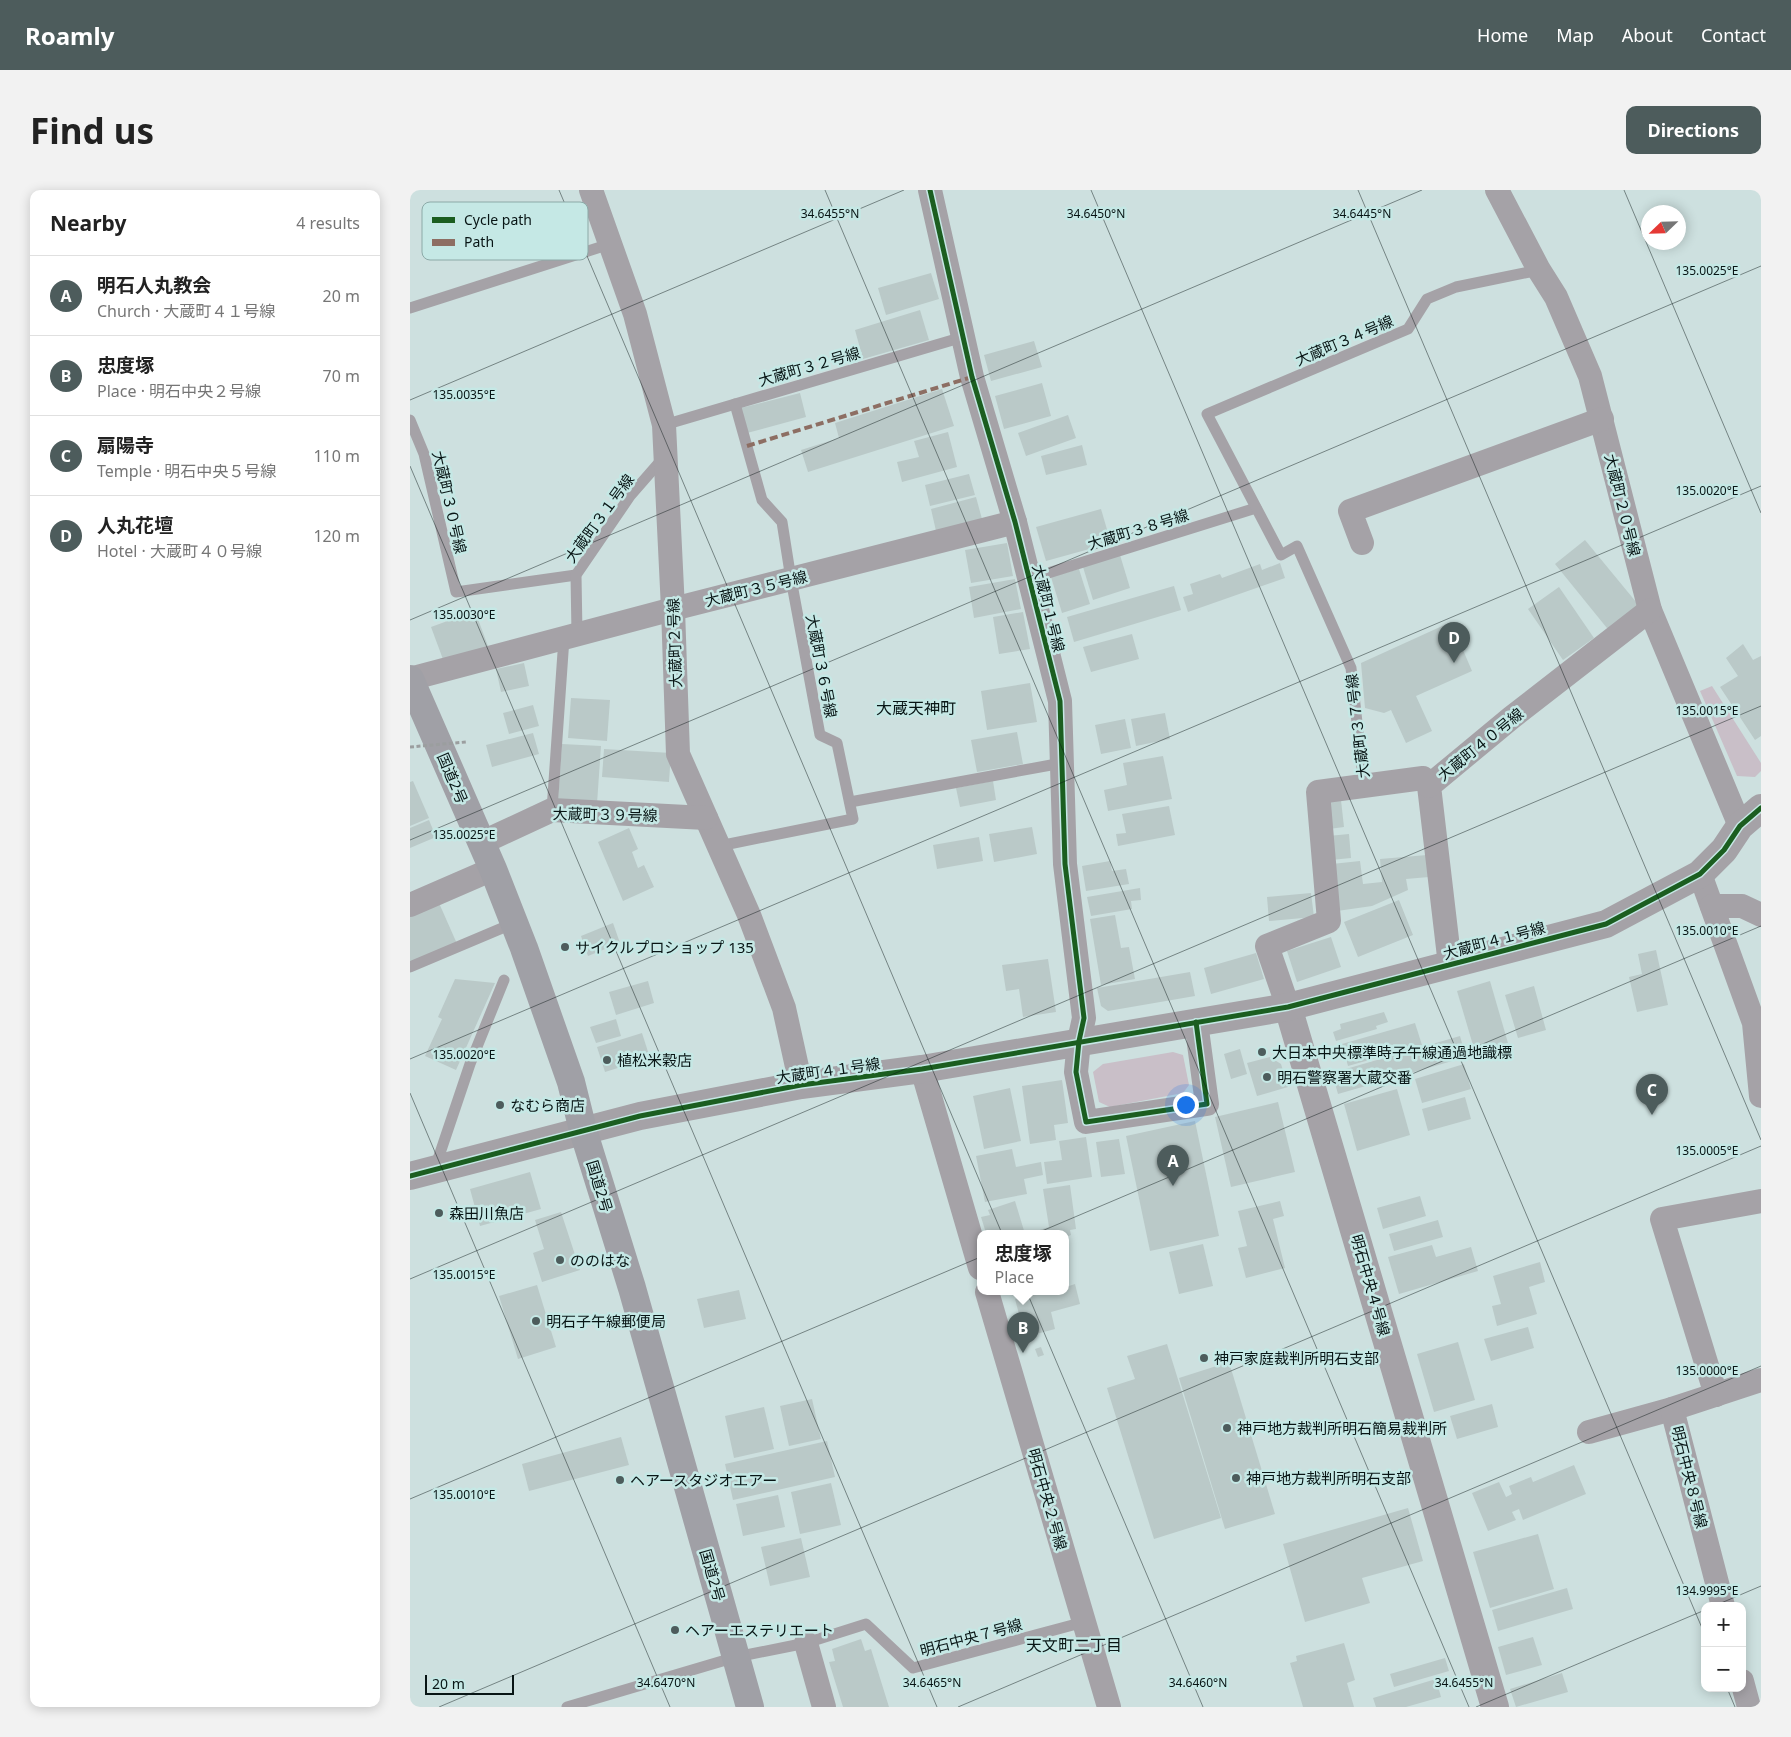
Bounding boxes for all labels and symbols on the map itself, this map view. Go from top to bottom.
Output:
legend [422,202,588,260]
text: 34.6455°N [801,205,859,222]
text: 34.6450°N [1067,205,1125,222]
text: 34.6445°N [1333,205,1391,222]
north arrow [1641,205,1686,250]
text: Cycle path [464,210,532,229]
text: Path [464,232,494,251]
text: 135.0025°E [1675,262,1739,279]
street label: 大蔵町３４号線 [1292,310,1396,370]
street label: 大蔵町３２号線 [756,342,862,390]
text: 135.0035°E [432,386,496,403]
street label: 大蔵町３０号線 [428,449,472,555]
street label: 大蔵町２０号線 [1601,452,1645,558]
street label: 大蔵町３１号線 [560,470,638,566]
text: 135.0020°E [1675,482,1739,499]
street label: 大蔵町３８号線 [1085,504,1191,554]
street label: 大蔵町１号線 [1028,562,1070,654]
street label: 大蔵町３５号線 [703,566,809,610]
street label: 大蔵町２号線 [662,598,686,688]
text: 135.0030°E [432,606,496,623]
street label: 大蔵町３６号線 [802,613,842,719]
pin: D [1438,622,1470,663]
street label: 大蔵町３７号線 [1341,673,1373,779]
district label: 大蔵天神町 [876,697,956,719]
text: 135.0015°E [1675,702,1739,719]
street label: 大蔵町４０号線 [1433,703,1527,785]
street label: 国道2号 [433,749,473,807]
street label: 大蔵町３９号線 [552,803,658,825]
text: 135.0025°E [432,826,496,843]
street label: 大蔵町４１号線 [1441,917,1547,963]
text: 135.0010°E [1675,922,1739,939]
place label: サイクルプロショップ 135 [575,937,754,957]
marker: サイクルプロショップ 135 [559,941,571,953]
place label: 大日本中央標準時子午線通過地識標 [1272,1042,1512,1062]
text: 135.0020°E [432,1046,496,1063]
marker: 大日本中央標準時子午線通過地識標 [1256,1046,1268,1058]
place label: 植松米穀店 [617,1050,692,1070]
street label: 大蔵町４１号線 [775,1053,881,1087]
marker: 植松米穀店 [601,1054,613,1066]
place label: 明石警察署大蔵交番 [1277,1067,1412,1087]
marker: 明石警察署大蔵交番 [1261,1071,1273,1083]
pin: C [1636,1074,1668,1115]
your location [1173,1092,1199,1118]
place label: なむら商店 [510,1095,585,1115]
marker: なむら商店 [494,1099,506,1111]
text: 135.0005°E [1675,1142,1739,1159]
pin: A [1157,1145,1189,1186]
street label: 国道2号 [583,1157,617,1215]
place label: 森田川魚店 [449,1203,524,1223]
marker: 森田川魚店 [433,1207,445,1219]
street label: 明石中央４号線 [1347,1232,1395,1338]
place label: ののはな [570,1250,630,1270]
marker: ののはな [554,1254,566,1266]
text: 135.0015°E [432,1266,496,1283]
place label: 明石子午線郵便局 [546,1311,666,1331]
pin: B [1007,1312,1039,1353]
marker: 明石子午線郵便局 [530,1315,542,1327]
place label: 神戸家庭裁判所明石支部 [1214,1348,1379,1368]
marker: 神戸家庭裁判所明石支部 [1198,1352,1210,1364]
text: 135.0000°E [1675,1362,1739,1379]
place label: 神戸地方裁判所明石簡易裁判所 [1237,1418,1447,1438]
marker: 神戸地方裁判所明石簡易裁判所 [1221,1422,1233,1434]
street label: 明石中央８号線 [1668,1424,1712,1530]
street label: 明石中央２号線 [1024,1446,1072,1552]
place label: 神戸地方裁判所明石支部 [1246,1468,1411,1488]
place label: ヘアースタジオエアー [630,1470,777,1490]
marker: 神戸地方裁判所明石支部 [1230,1472,1242,1484]
marker: ヘアースタジオエアー [614,1474,626,1486]
text: 135.0010°E [432,1486,496,1503]
street label: 国道2号 [696,1546,730,1604]
text: 134.9995°E [1675,1582,1739,1599]
street label: 明石中央７号線 [918,1614,1024,1660]
place label: ヘアーエステリエート [685,1620,834,1640]
marker: ヘアーエステリエート [669,1624,681,1636]
district label: 天文町二丁目 [1026,1634,1122,1656]
scale bar [425,1672,514,1695]
text: 34.6470°N [637,1674,695,1691]
text: 34.6465°N [903,1674,961,1691]
text: 34.6460°N [1169,1674,1227,1691]
text: 34.6455°N [1435,1674,1493,1691]

